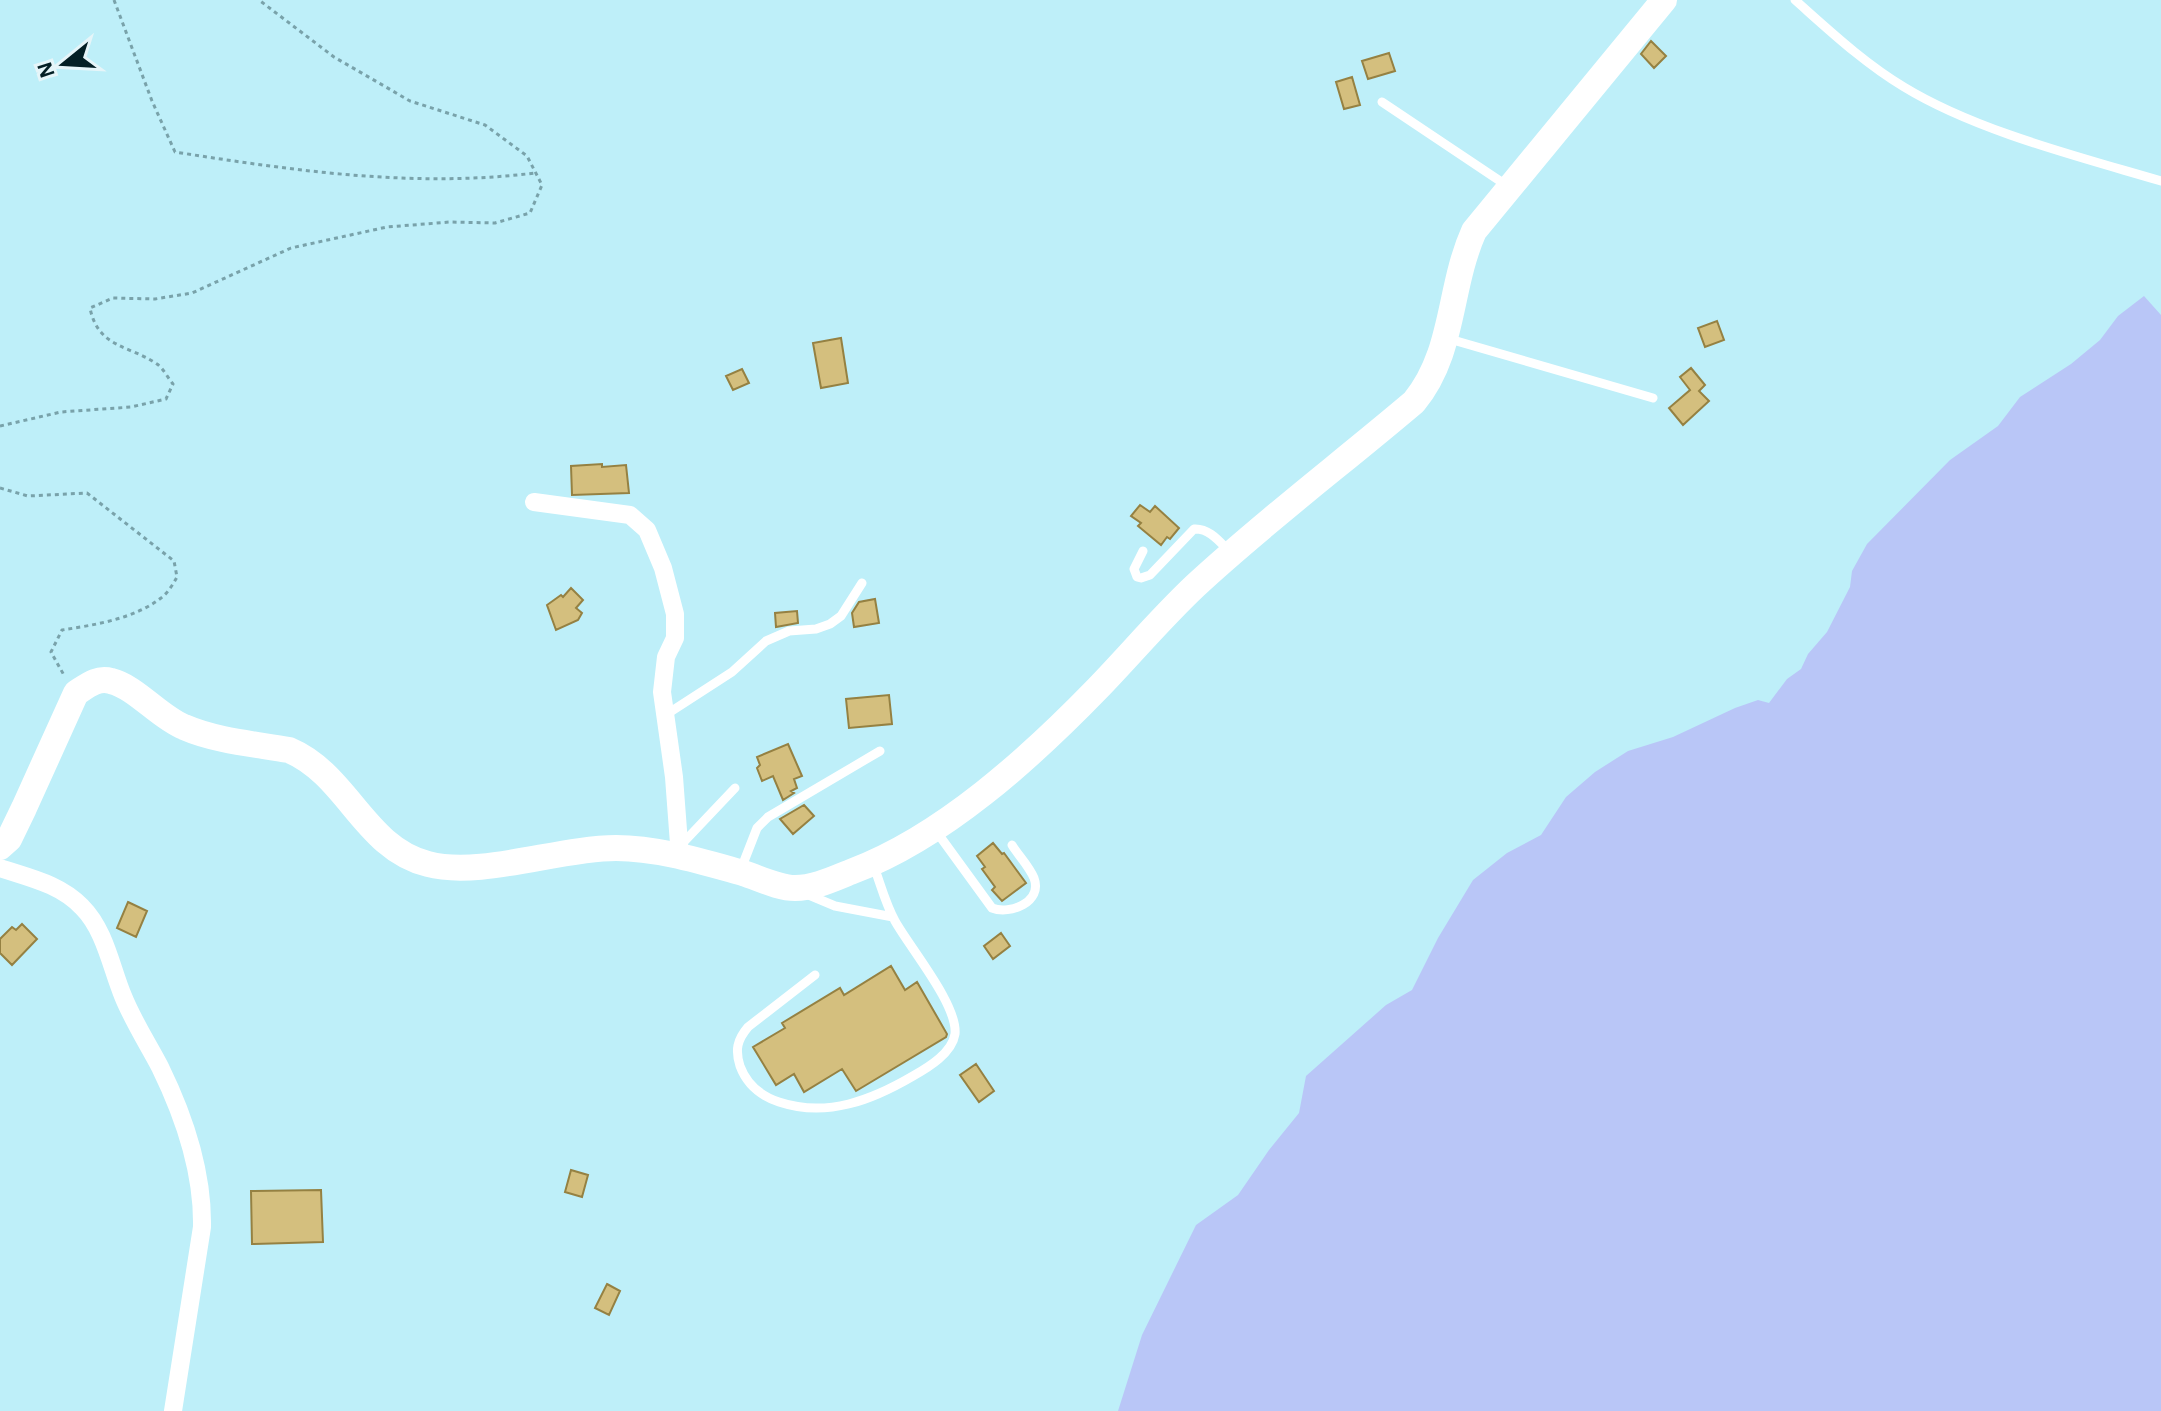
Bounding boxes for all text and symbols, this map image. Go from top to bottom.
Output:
north arrow [24,24,104,104]
text: N [33,59,59,81]

